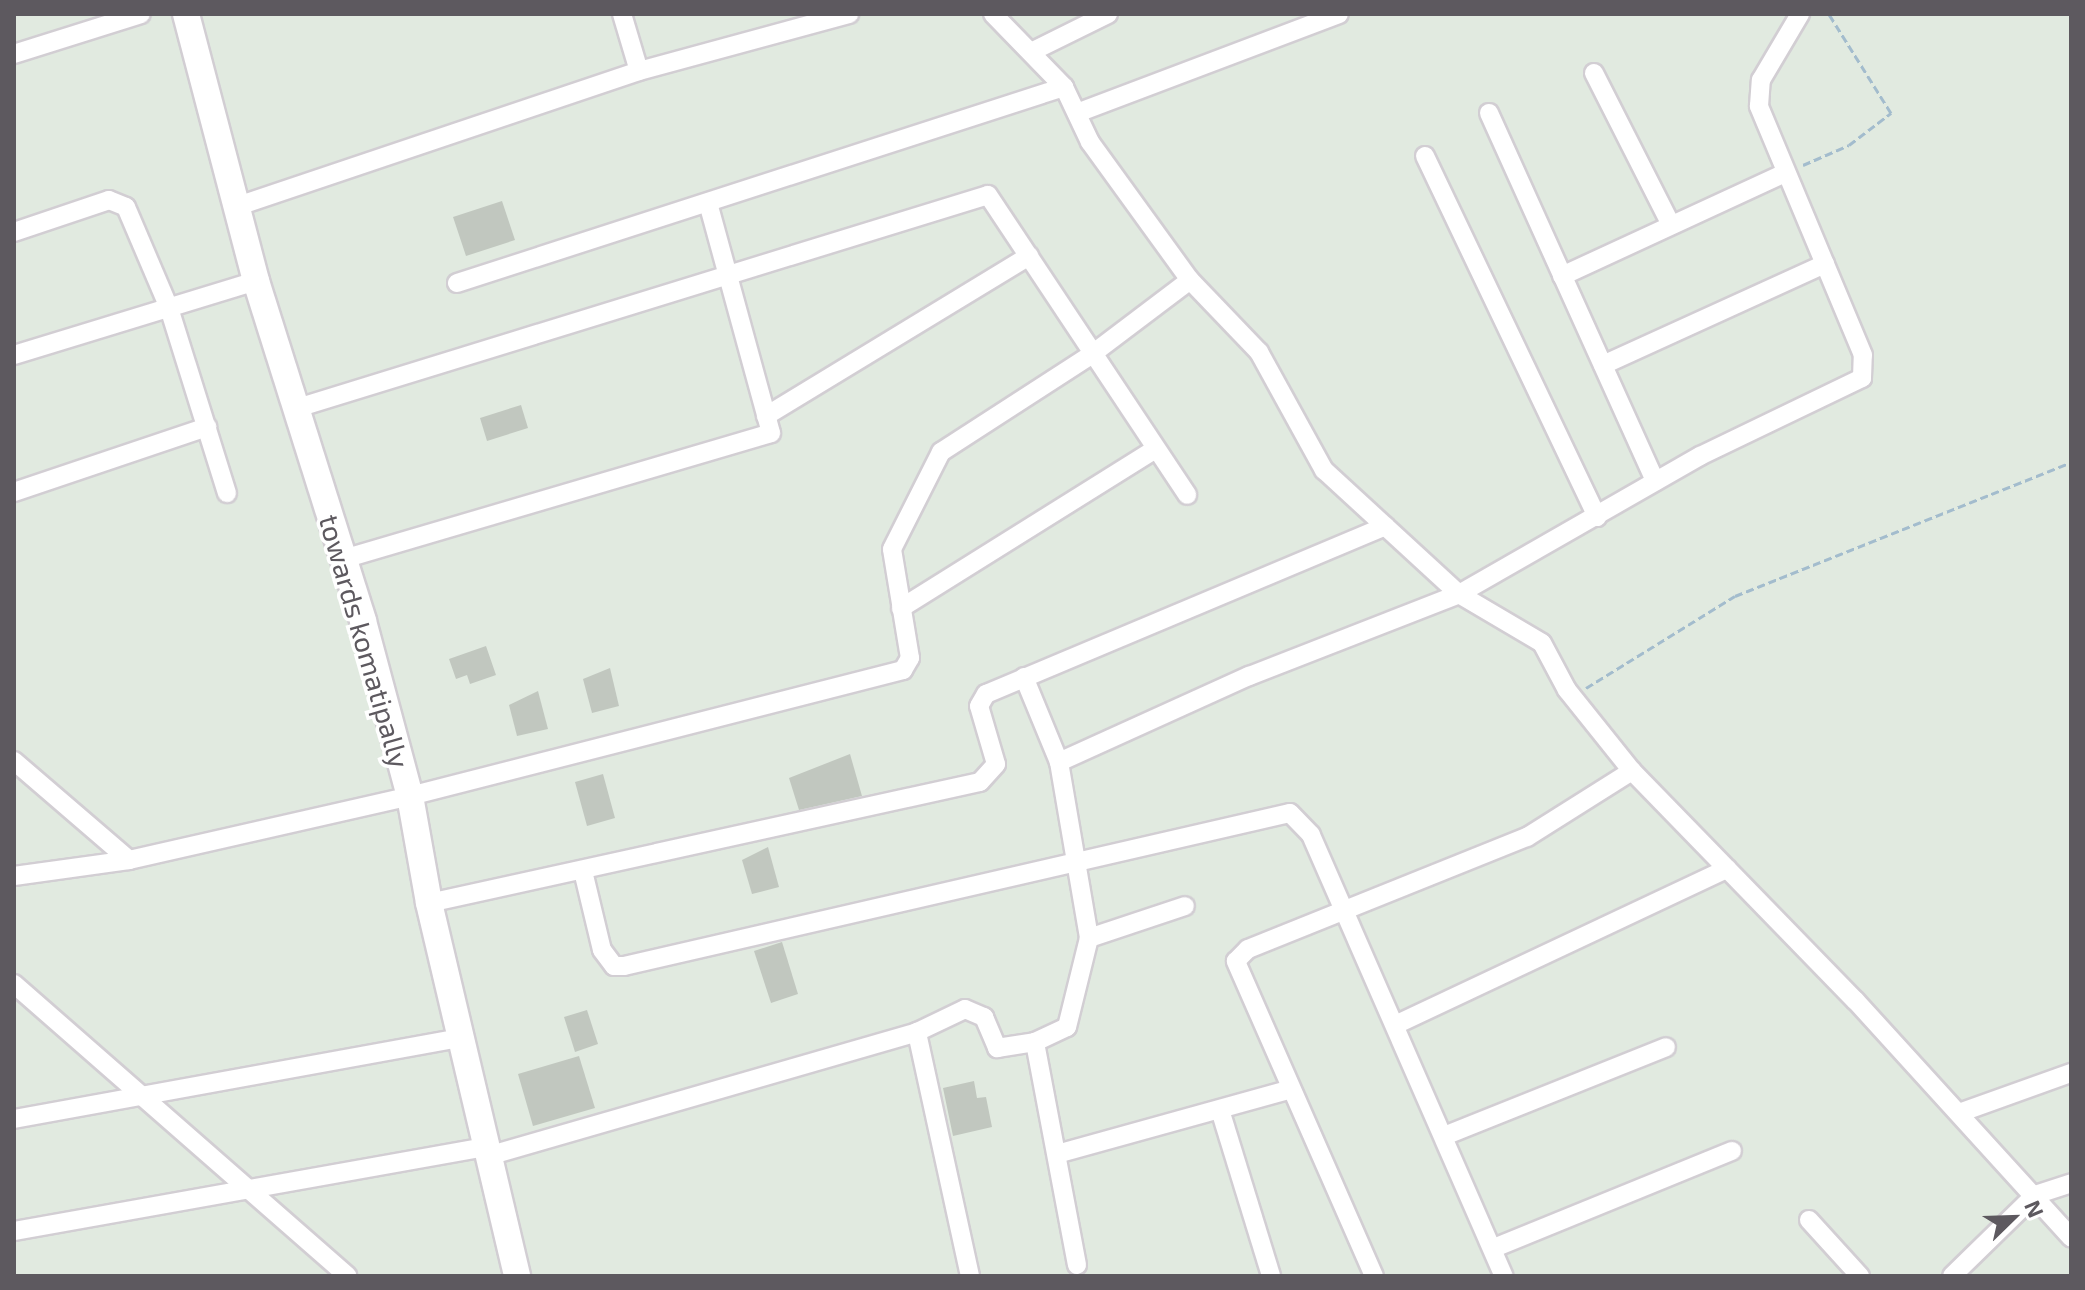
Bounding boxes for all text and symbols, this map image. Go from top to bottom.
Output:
street label: towards komatipally [313,510,417,772]
north arrow [1973,1178,2053,1258]
text: N [2020,1196,2050,1221]

